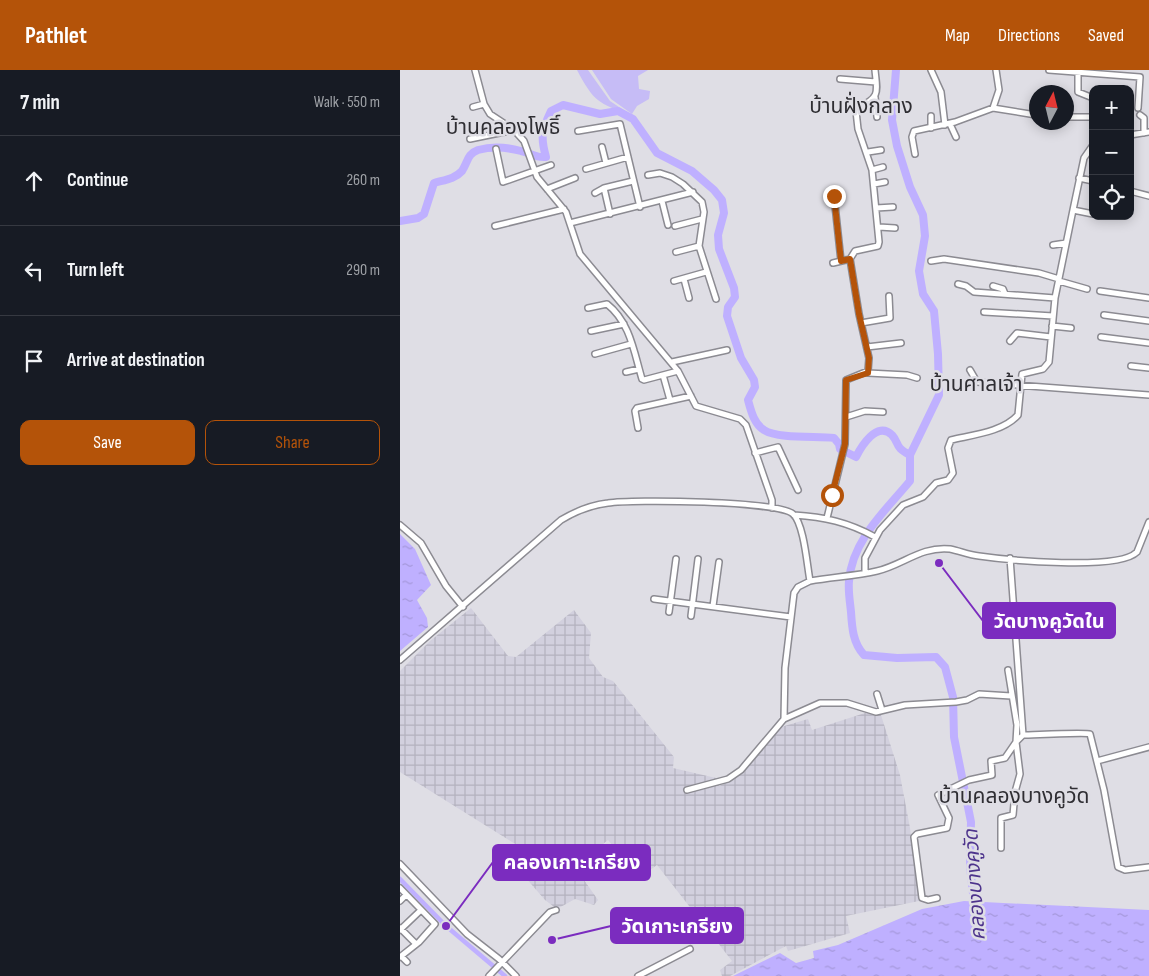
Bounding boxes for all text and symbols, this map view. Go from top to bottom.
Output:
text: Pathlet [25,21,87,50]
text: Map [945,25,970,46]
text: Directions [998,25,1060,46]
text: Saved [1088,25,1124,46]
north arrow [1029,85,1074,130]
map controls [1089,85,1134,220]
button: + [1089,85,1134,130]
text: 7 min [20,90,60,115]
district label: บ้านฝั่งกลาง [809,91,913,119]
text: Walk · 550 m [314,93,380,112]
district label: บ้านคลองโพธิ์ [446,114,561,140]
button: − [1089,130,1134,175]
icon: ahead [20,167,48,195]
text: Continue [67,169,128,192]
text: 260 m [346,171,380,190]
button: locate [1089,175,1134,220]
route end [823,185,846,208]
icon: left [20,257,48,285]
text: Turn left [67,259,124,282]
text: 290 m [346,261,380,280]
icon: arrive [20,347,48,375]
text: Arrive at destination [67,349,205,372]
district label: บ้านศาลเจ้า [929,372,1023,397]
button: Save [20,420,195,465]
button: Share [205,420,380,465]
route start [821,484,844,507]
callout: วัดบางคูวัดใน [983,603,1115,638]
text: วัดบางคูวัดใน [993,610,1105,634]
district label: บ้านคลองบางคูวัด [939,784,1089,809]
water label: คลองบางคูวัด [959,828,991,941]
callout: คลองเกาะเกรียง [493,845,650,880]
text: คลองเกาะเกรียง [504,851,640,875]
callout: วัดเกาะเกรียง [611,908,743,943]
text: วัดเกาะเกรียง [621,915,733,939]

